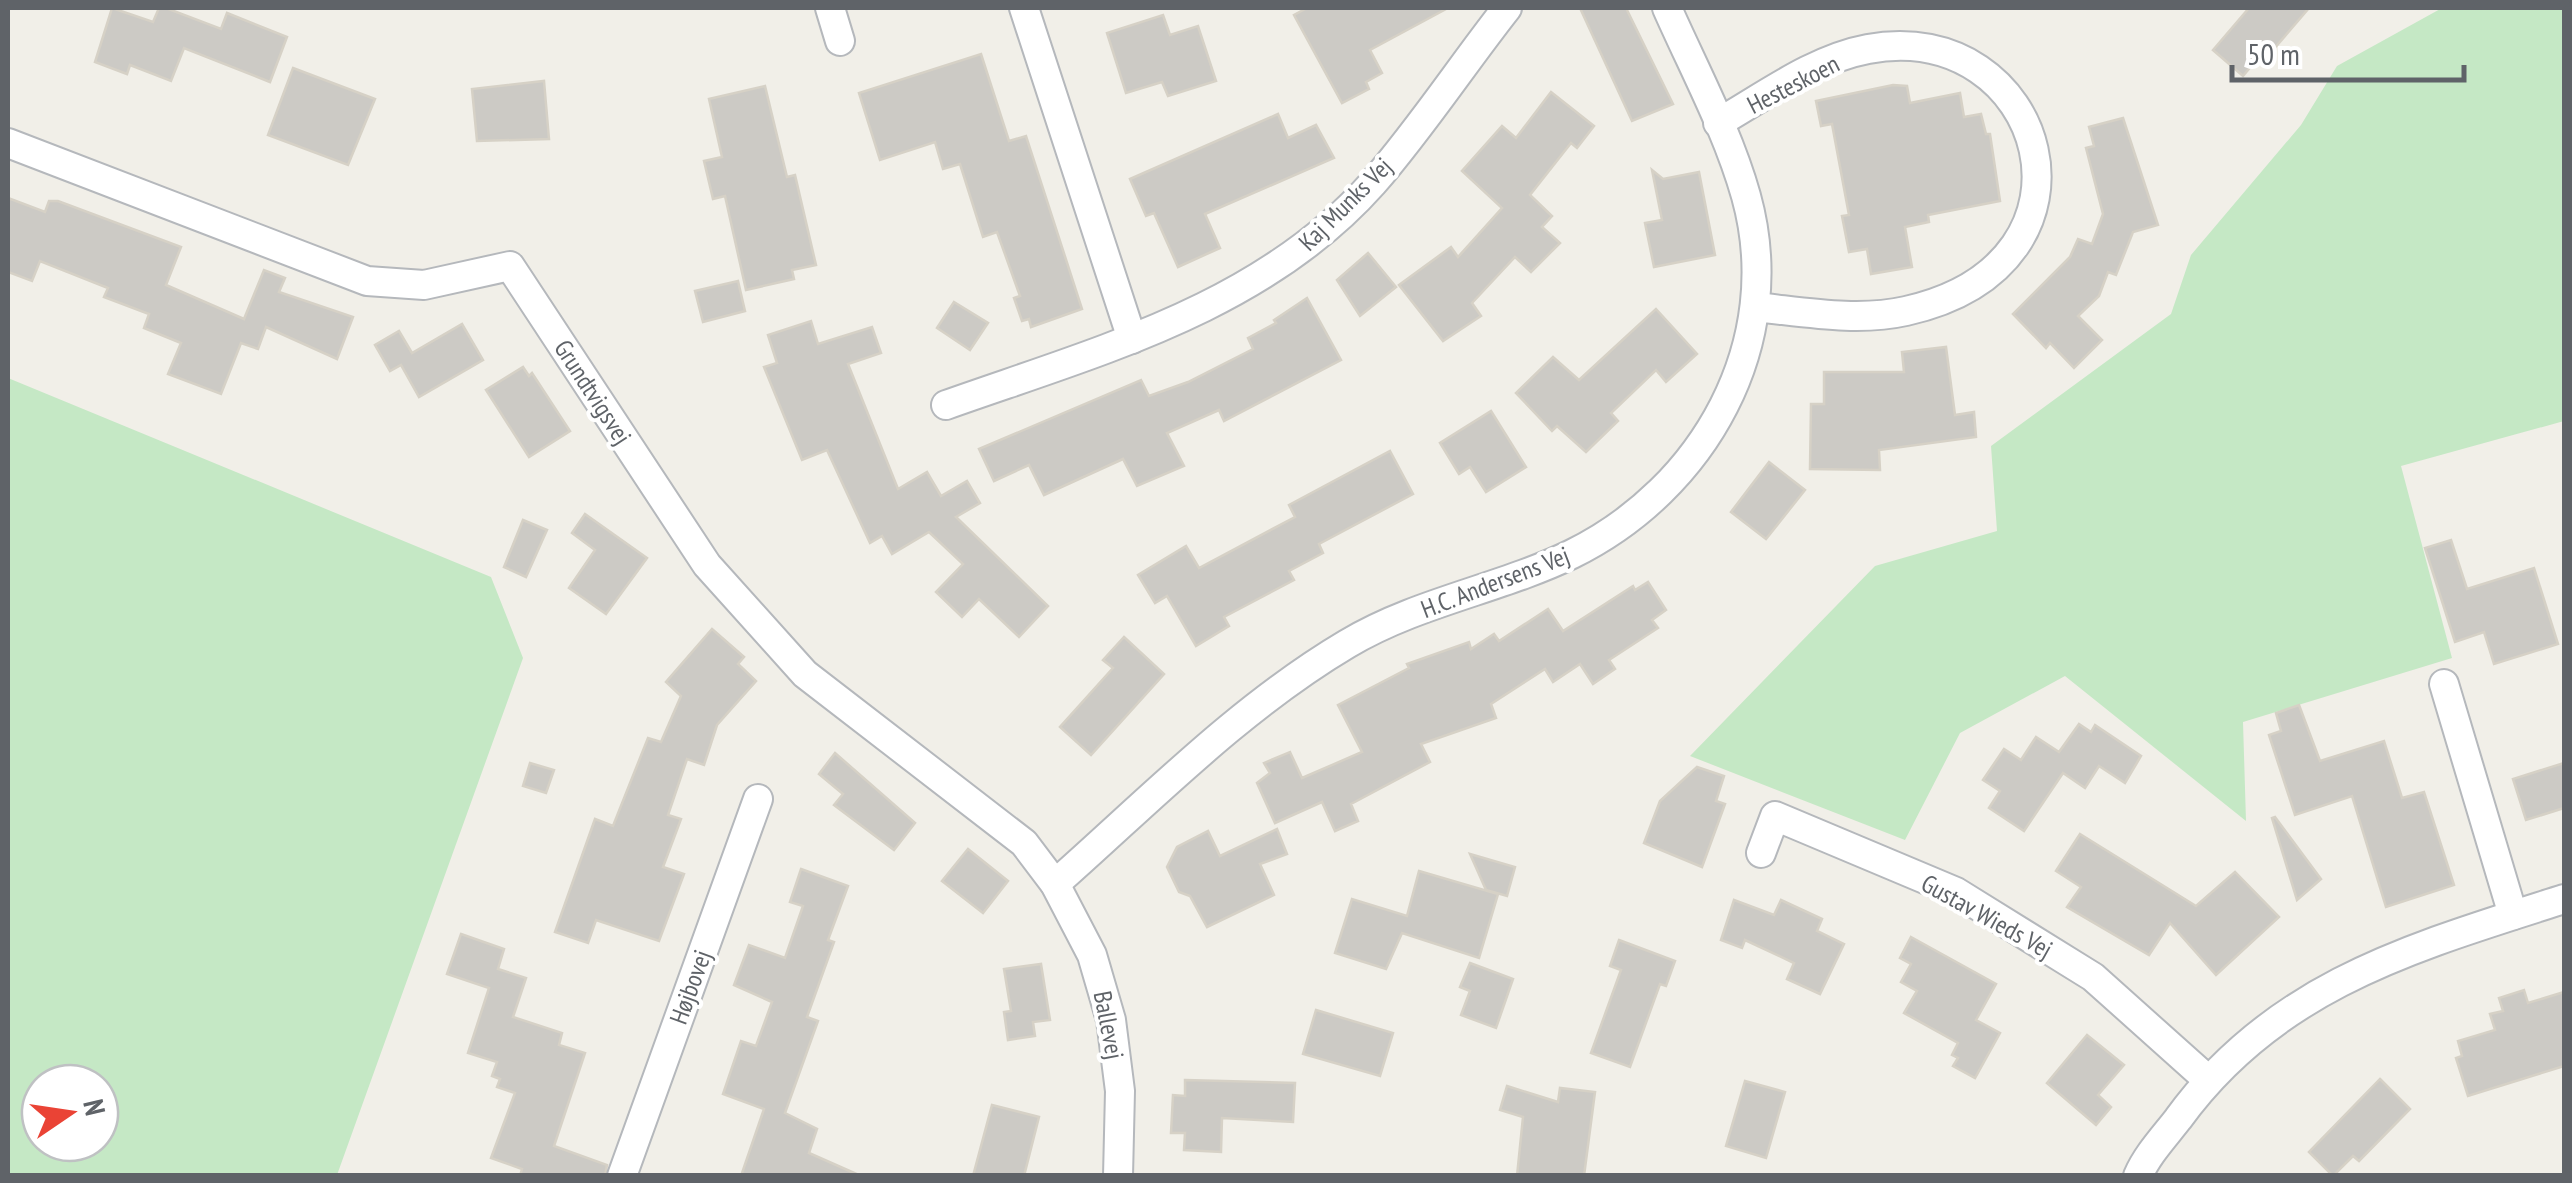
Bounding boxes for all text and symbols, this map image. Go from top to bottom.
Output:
scale bar [2232,20,2464,82]
text: 50 m [2247,34,2300,73]
street label: Hesteskoen [1742,47,1844,121]
street label: Kaj Munks Vej [1292,151,1398,257]
street label: Grundtvigsvej [547,334,639,450]
street label: H.C. Andersens Vej [1416,539,1574,625]
street label: Gustav Wieds Vej [1916,867,2058,965]
street label: Højbovej [662,946,718,1028]
street label: Ballevej [1087,988,1131,1062]
north arrow [20,1063,120,1163]
text: N [75,1096,115,1119]

